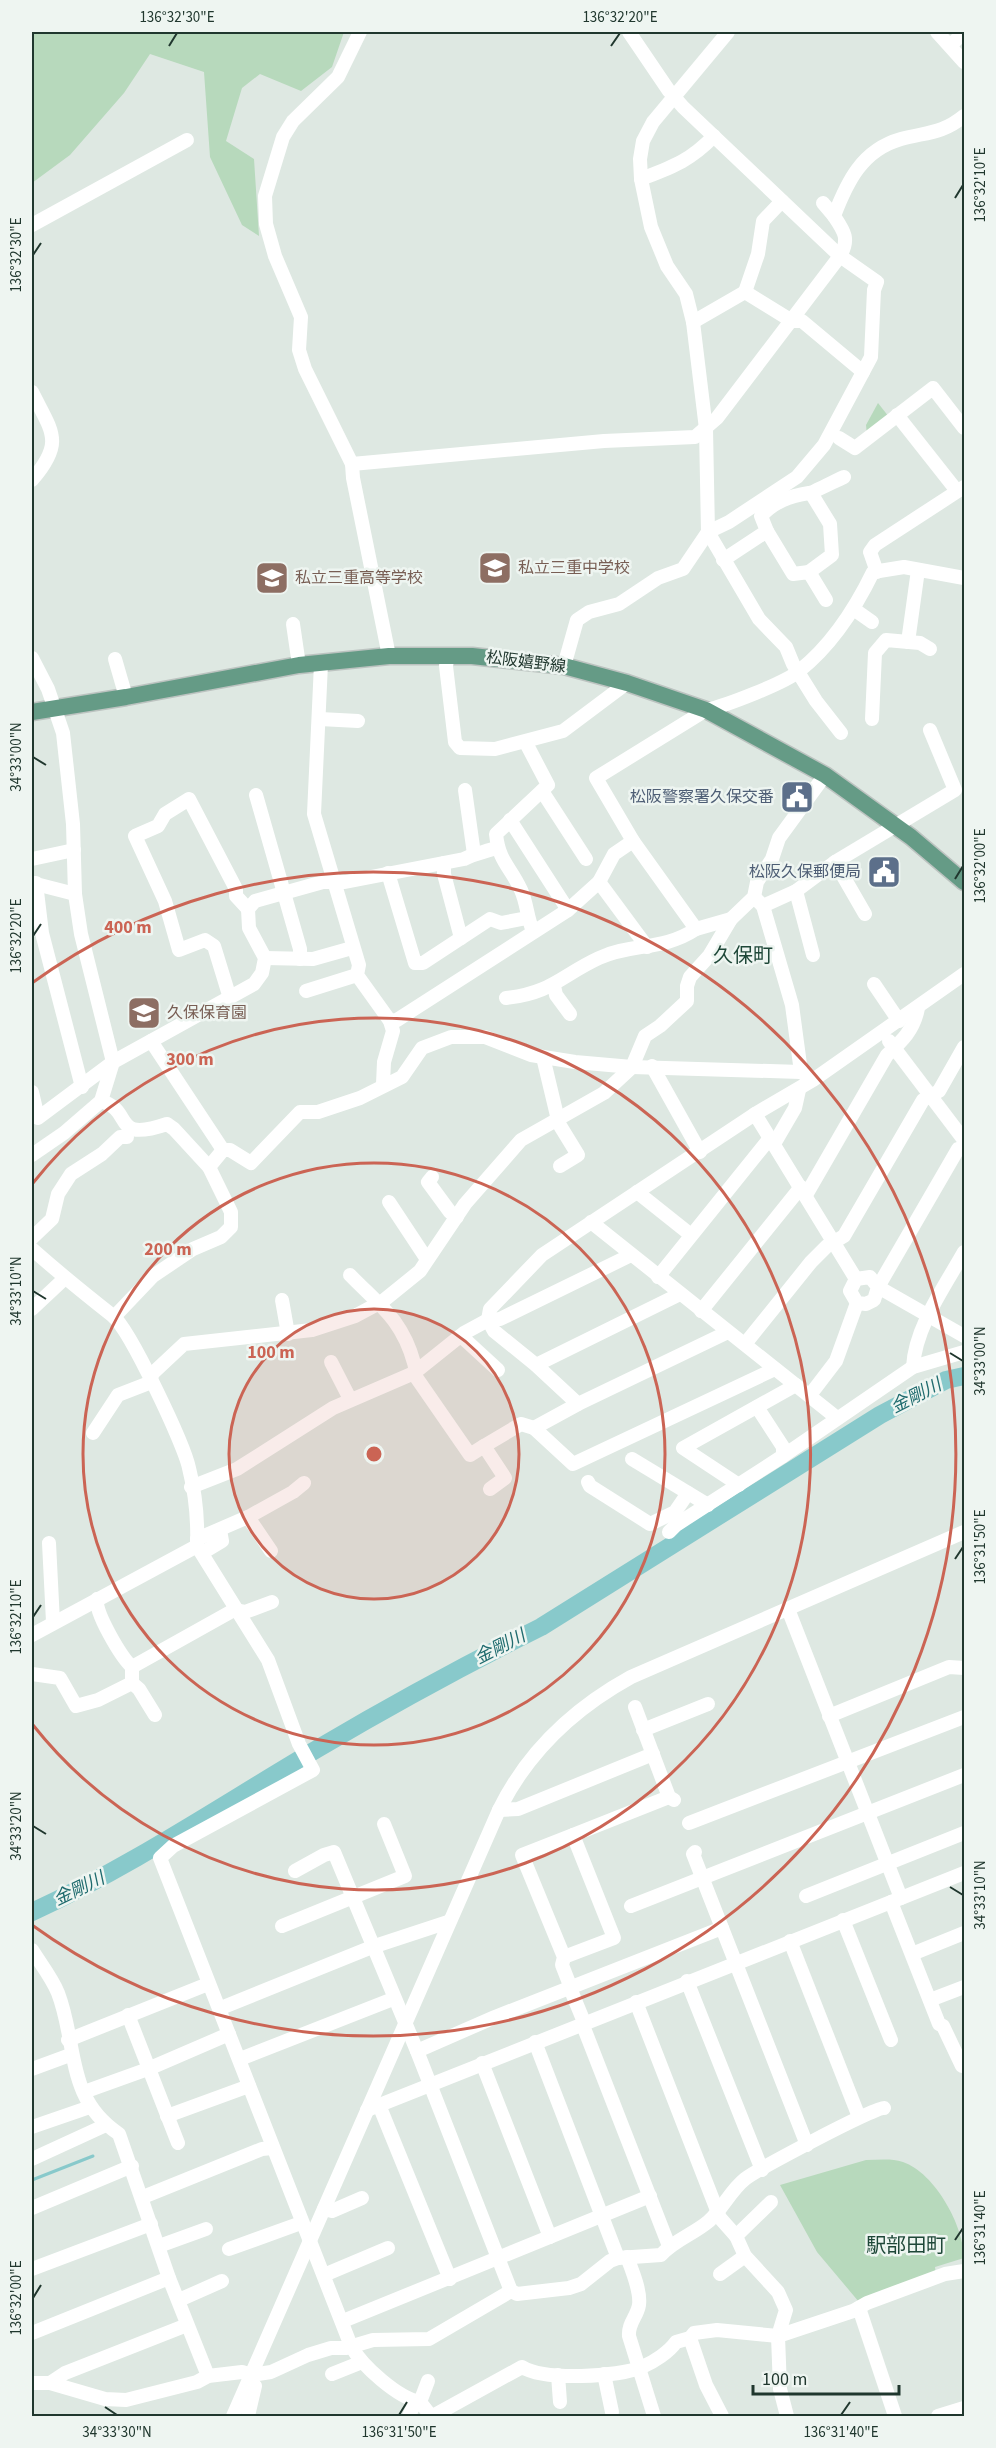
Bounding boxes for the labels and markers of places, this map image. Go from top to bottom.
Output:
school or university icon: 私立三重中学校 [477,550,513,586]
place label: 私立三重中学校 [518,557,630,579]
school or university icon: 私立三重高等学校 [254,560,290,596]
place label: 私立三重高等学校 [295,567,423,589]
public building icon: 松阪警察署久保交番 [779,779,815,815]
place label: 松阪警察署久保交番 [630,786,774,808]
public building icon: 松阪久保郵便局 [866,854,902,890]
place label: 松阪久保郵便局 [749,861,861,883]
school or university icon: 久保保育園 [126,995,162,1031]
place label: 久保保育園 [167,1002,247,1024]
centre of rings [364,1444,384,1464]

